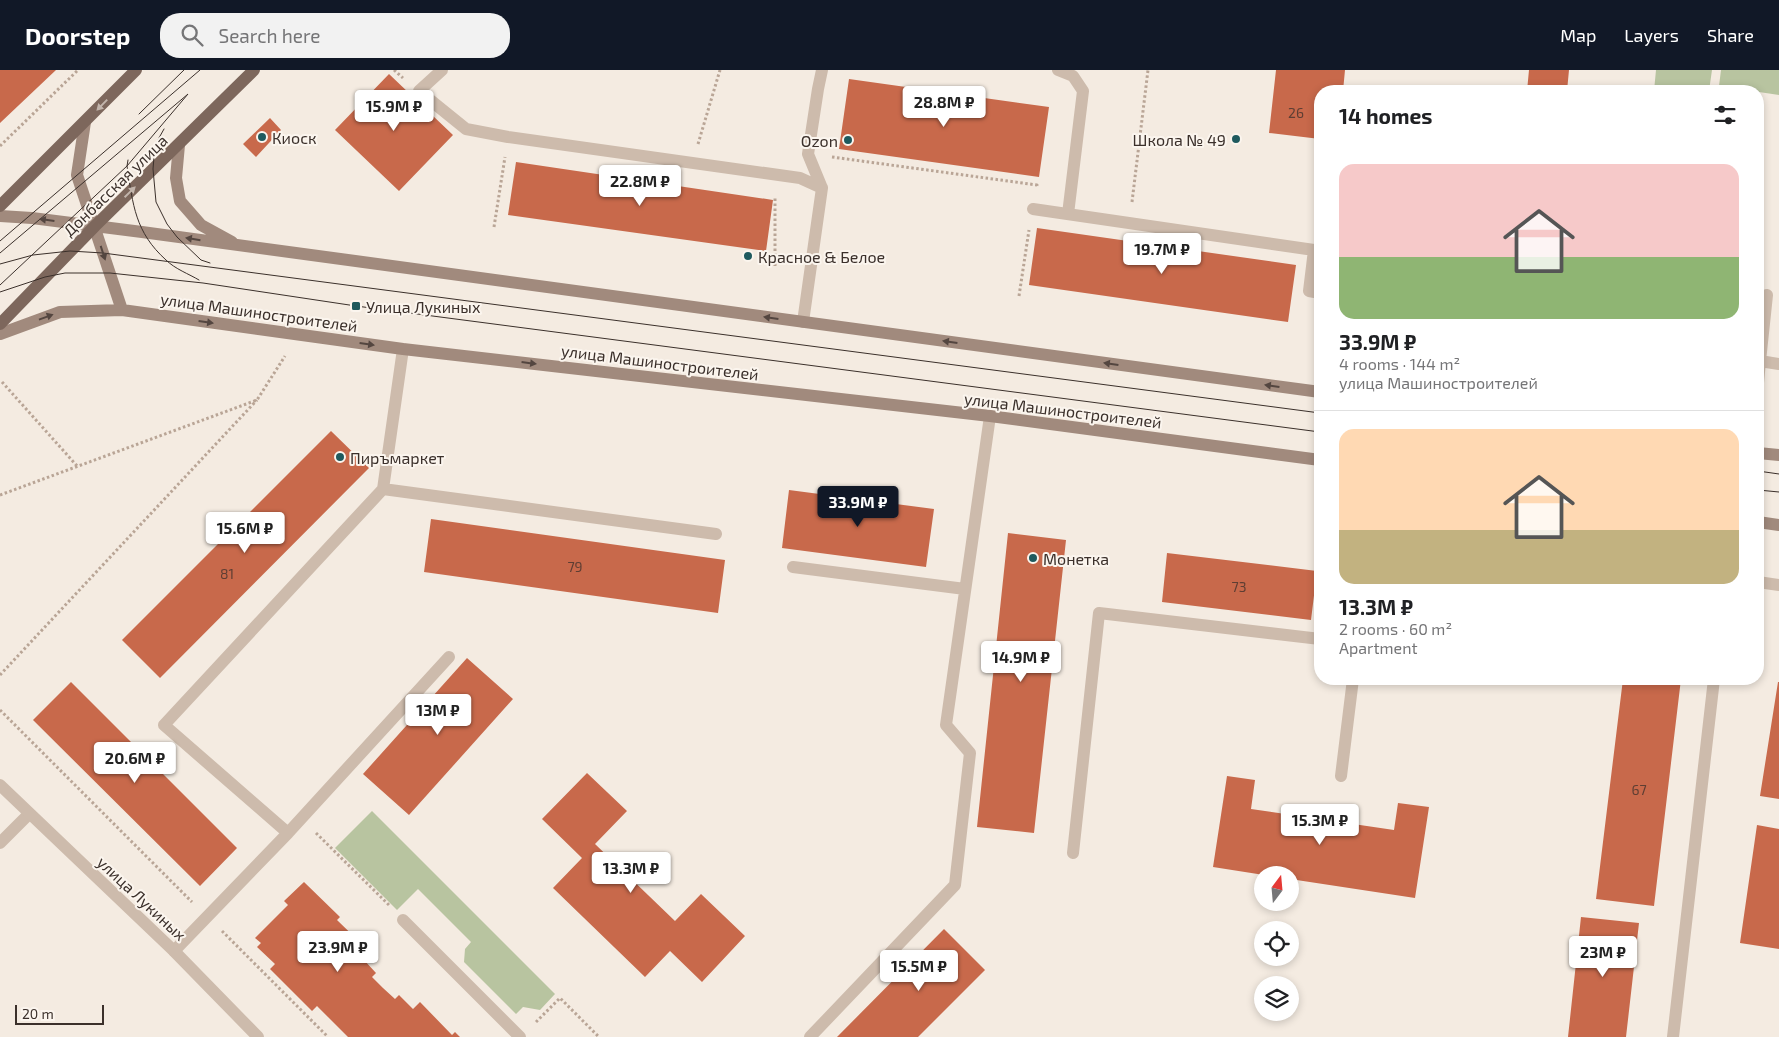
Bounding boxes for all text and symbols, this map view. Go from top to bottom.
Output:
search box [160,13,510,58]
text: Doorstep [25,21,130,50]
icon: search [178,21,206,49]
text: Search here [218,24,321,47]
text: Map [1560,24,1596,46]
text: Layers [1624,24,1679,46]
text: Share [1707,24,1754,46]
pin: 28.8M ₽ [898,85,990,128]
pin: 15.9M ₽ [348,90,440,132]
text: 28.8M ₽ [914,92,974,111]
text: 15.9M ₽ [366,96,422,115]
one-way arrow [96,99,108,111]
icon: filters [1711,101,1739,129]
text: 14 homes [1339,103,1433,128]
house number: 26 [1288,104,1304,121]
place label: Киоск [272,128,317,147]
street label: Донбасская улица [59,130,172,240]
place label: Школа № 49 [1133,130,1226,149]
marker: Киоск [256,131,268,143]
place label: Ozon [801,131,838,150]
marker: Школа № 49 [1230,133,1242,145]
marker: Ozon [842,134,854,146]
pin: 22.8M ₽ [594,164,686,207]
text: 22.8M ₽ [610,171,670,190]
one-way arrow [123,186,135,198]
icon: home [1494,196,1584,286]
one-way arrow [39,216,55,224]
pin: 19.7M ₽ [1116,232,1208,275]
one-way arrow [184,235,200,243]
text: 19.7M ₽ [1134,239,1190,258]
one-way arrow [100,246,108,261]
place label: Красное & Белое [758,247,885,266]
marker: Красное & Белое [742,250,754,262]
street label: улица Машиностроителей [159,289,359,336]
place label: Улица Лукиных [366,297,481,317]
marker: Улица Лукиных [350,300,362,312]
one-way arrow [39,313,54,321]
one-way arrow [763,314,779,322]
one-way arrow [199,318,215,326]
text: 33.9M ₽ [1339,329,1417,354]
one-way arrow [941,338,957,346]
one-way arrow [360,340,376,348]
street label: улица Машиностроителей [560,340,760,385]
text: 4 rooms · 144 m² [1339,354,1460,373]
one-way arrow [521,359,537,367]
one-way arrow [1102,360,1118,368]
text: улица Машиностроителей [1339,373,1538,392]
one-way arrow [1263,382,1279,390]
street label: улица Машиностроителей [963,388,1163,433]
place label: Пиръмаркет [350,448,444,467]
marker: Пиръмаркет [334,451,346,463]
icon: home [1494,462,1584,552]
pin: 33.9M ₽ [812,486,904,528]
text: 33.9M ₽ [828,492,888,511]
pin: 15.6M ₽ [199,512,291,554]
text: 15.6M ₽ [217,518,273,537]
place label: Монетка [1043,549,1109,568]
marker: Монетка [1027,552,1039,564]
house number: 79 [567,558,583,575]
house number: 81 [220,565,234,582]
house number: 73 [1232,578,1246,595]
text: 13.3M ₽ [1339,594,1413,619]
text: 2 rooms · 60 m² [1339,619,1452,638]
text: Apartment [1339,638,1418,657]
pin: 14.9M ₽ [975,640,1067,683]
text: 14.9M ₽ [992,647,1050,666]
pin: 13M ₽ [403,694,473,736]
text: 13M ₽ [416,700,460,719]
pin: 20.6M ₽ [89,742,181,784]
text: 20.6M ₽ [105,748,165,767]
house number: 67 [1631,781,1647,798]
pin: 15.3M ₽ [1274,804,1366,846]
text: 15.3M ₽ [1292,810,1348,829]
street label: улица Лукиных [93,852,191,945]
pin: 13.3M ₽ [585,852,677,894]
text: 13.3M ₽ [603,858,659,877]
north arrow [1254,866,1299,911]
map controls [1254,866,1299,1021]
button: locate [1254,921,1299,966]
pin: 23.9M ₽ [292,930,384,973]
pin: 23M ₽ [1568,936,1638,978]
text: 23.9M ₽ [308,937,368,956]
text: 23M ₽ [1580,942,1626,961]
pin: 15.5M ₽ [873,950,965,992]
text: 15.5M ₽ [891,956,947,975]
button: layers [1254,976,1299,1021]
scale bar [15,1002,104,1025]
text: 20 m [22,1005,54,1022]

